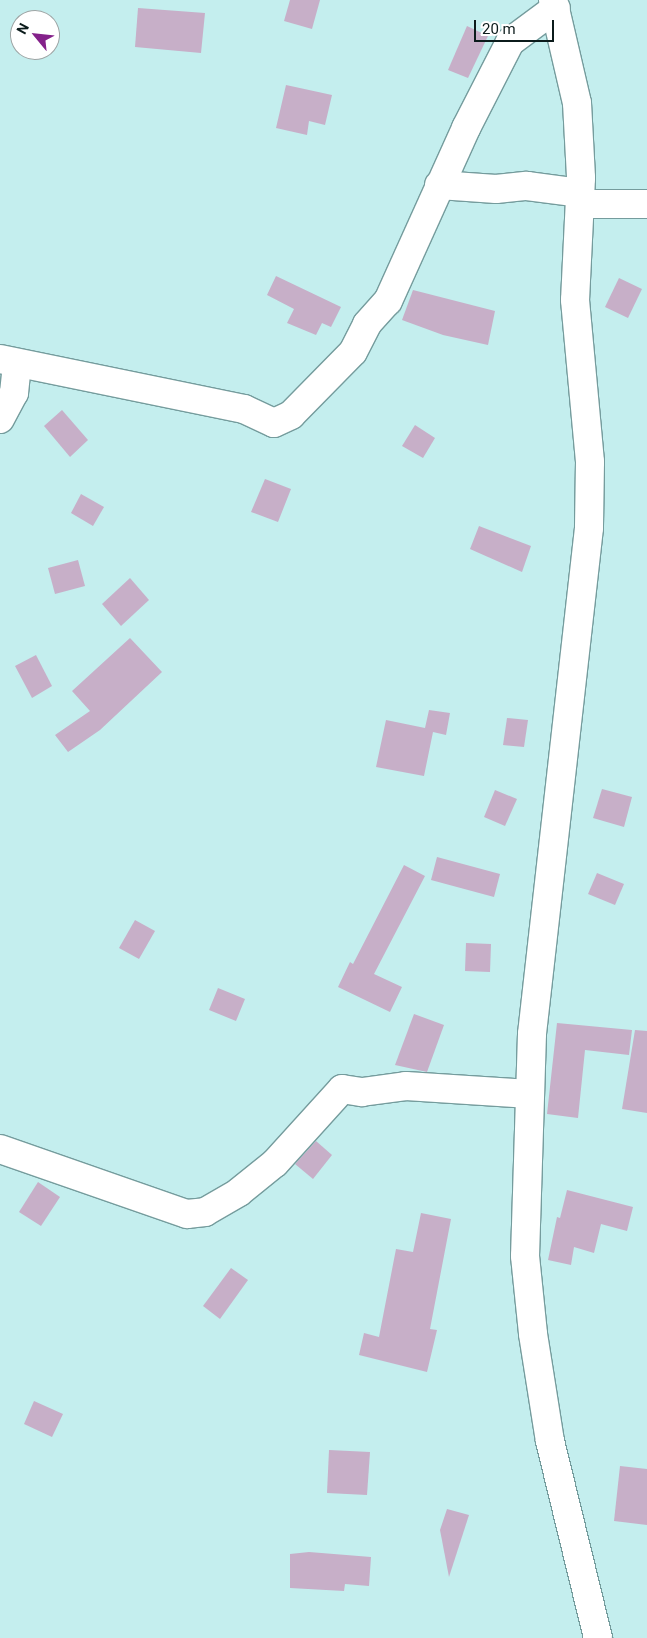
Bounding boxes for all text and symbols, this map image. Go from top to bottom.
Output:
north arrow [10,10,60,60]
scale bar [477,10,557,42]
text: N [13,20,32,37]
text: 20 m [482,20,516,38]

